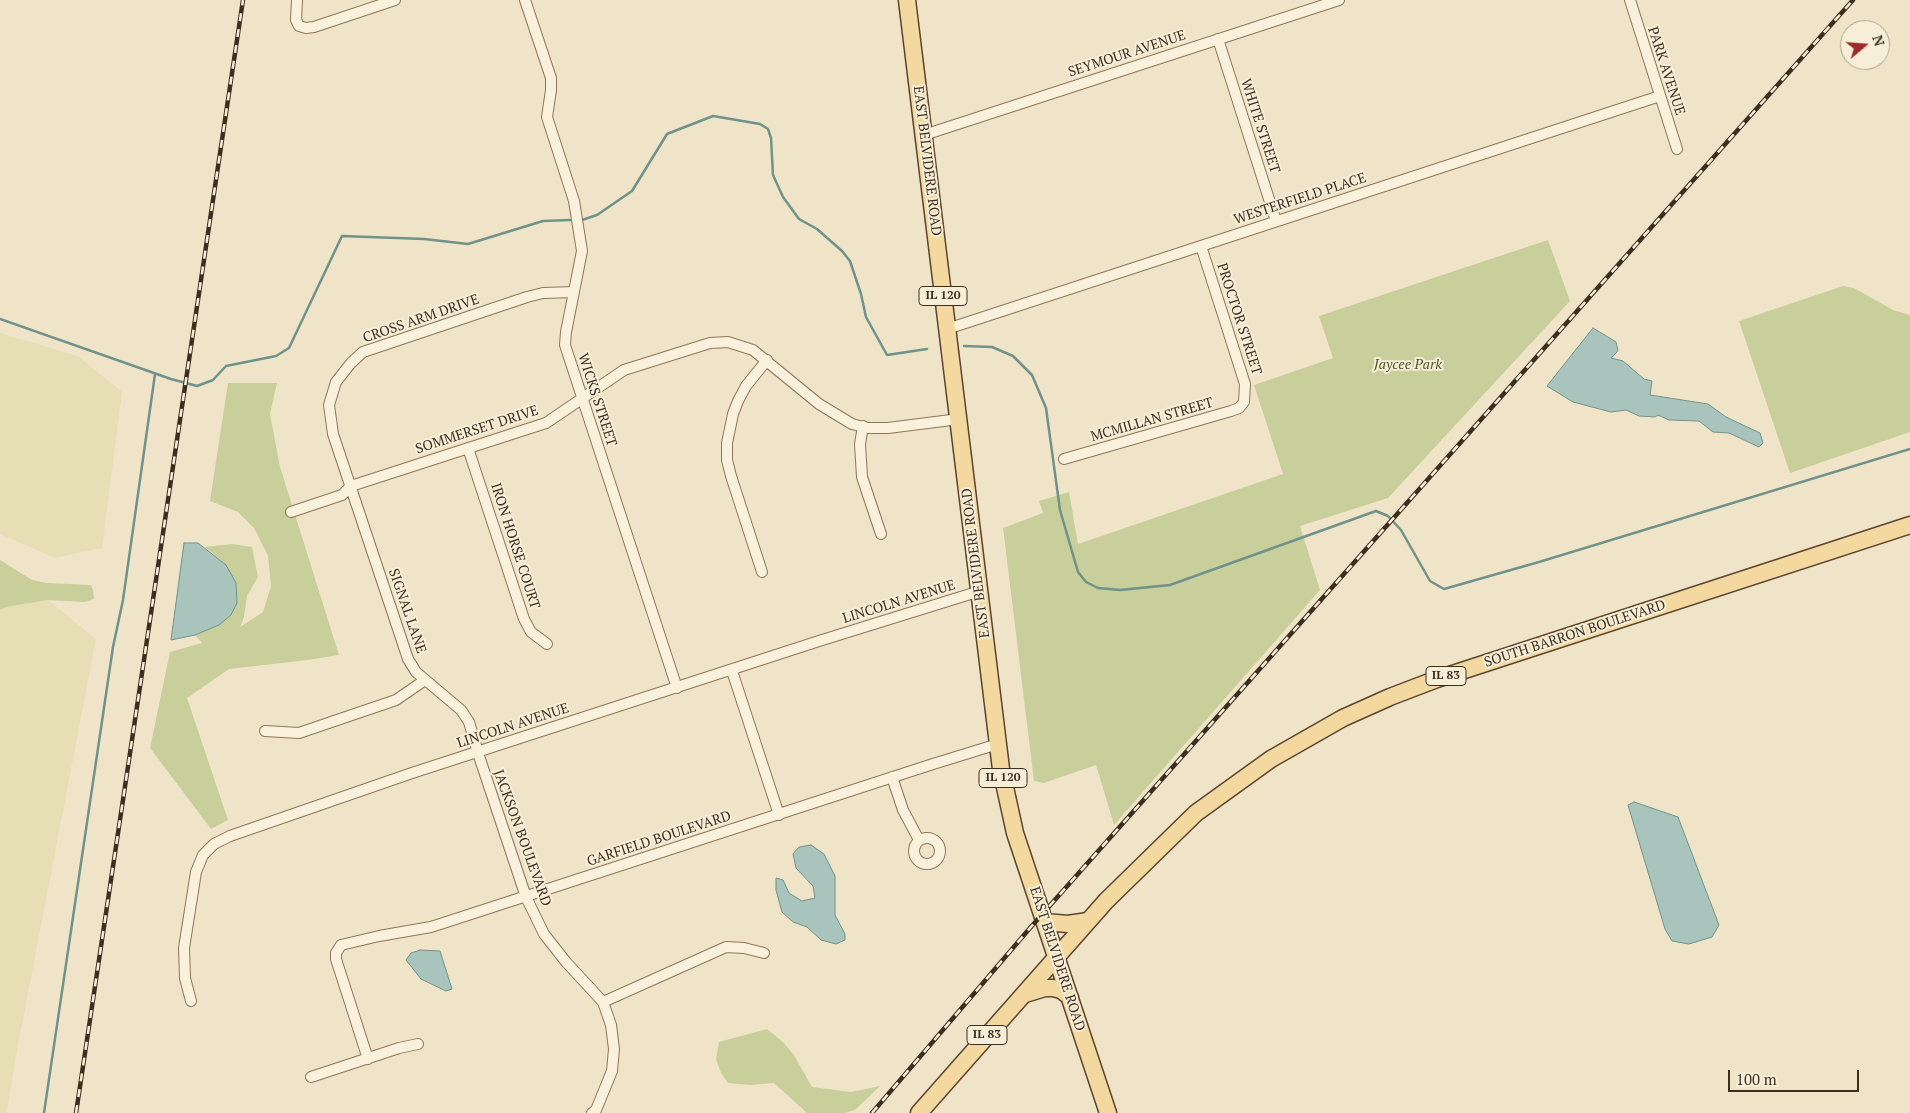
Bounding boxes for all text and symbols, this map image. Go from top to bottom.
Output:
north arrow [1840,20,1890,70]
street label: PARK AVENUE [1644,25,1688,117]
street label: SEYMOUR AVENUE [1066,27,1188,81]
text: N [1868,33,1889,49]
street label: WHITE STREET [1237,77,1283,175]
street label: EAST BELVIDERE ROAD [909,85,945,237]
street label: WESTERFIELD PLACE [1232,170,1368,228]
street label: PROCTOR STREET [1213,261,1265,377]
road number: IL 120 [919,286,967,306]
street label: CROSS ARM DRIVE [361,291,481,347]
street label: WICKS STREET [574,351,620,449]
park label: Jaycee Park [1374,357,1442,373]
street label: MCMILLAN STREET [1089,394,1215,446]
street label: SOMMERSET DRIVE [413,402,541,458]
street label: IRON HORSE COURT [487,481,543,611]
street label: EAST BELVIDERE ROAD [958,487,994,639]
street label: SIGNAL LANE [385,566,429,656]
street label: LINCOLN AVENUE [841,577,957,627]
street label: SOUTH BARRON BOULEVARD [1482,597,1668,671]
road number: IL 83 [1426,666,1466,686]
street label: LINCOLN AVENUE [455,700,571,752]
street label: JACKSON BOULEVARD [489,768,555,908]
road number: IL 120 [979,768,1027,788]
street label: GARFIELD BOULEVARD [585,808,733,870]
street label: EAST BELVIDERE ROAD [1026,885,1088,1033]
road number: IL 83 [967,1026,1007,1044]
scale bar [1730,1060,1861,1092]
text: 100 m [1736,1069,1777,1089]

